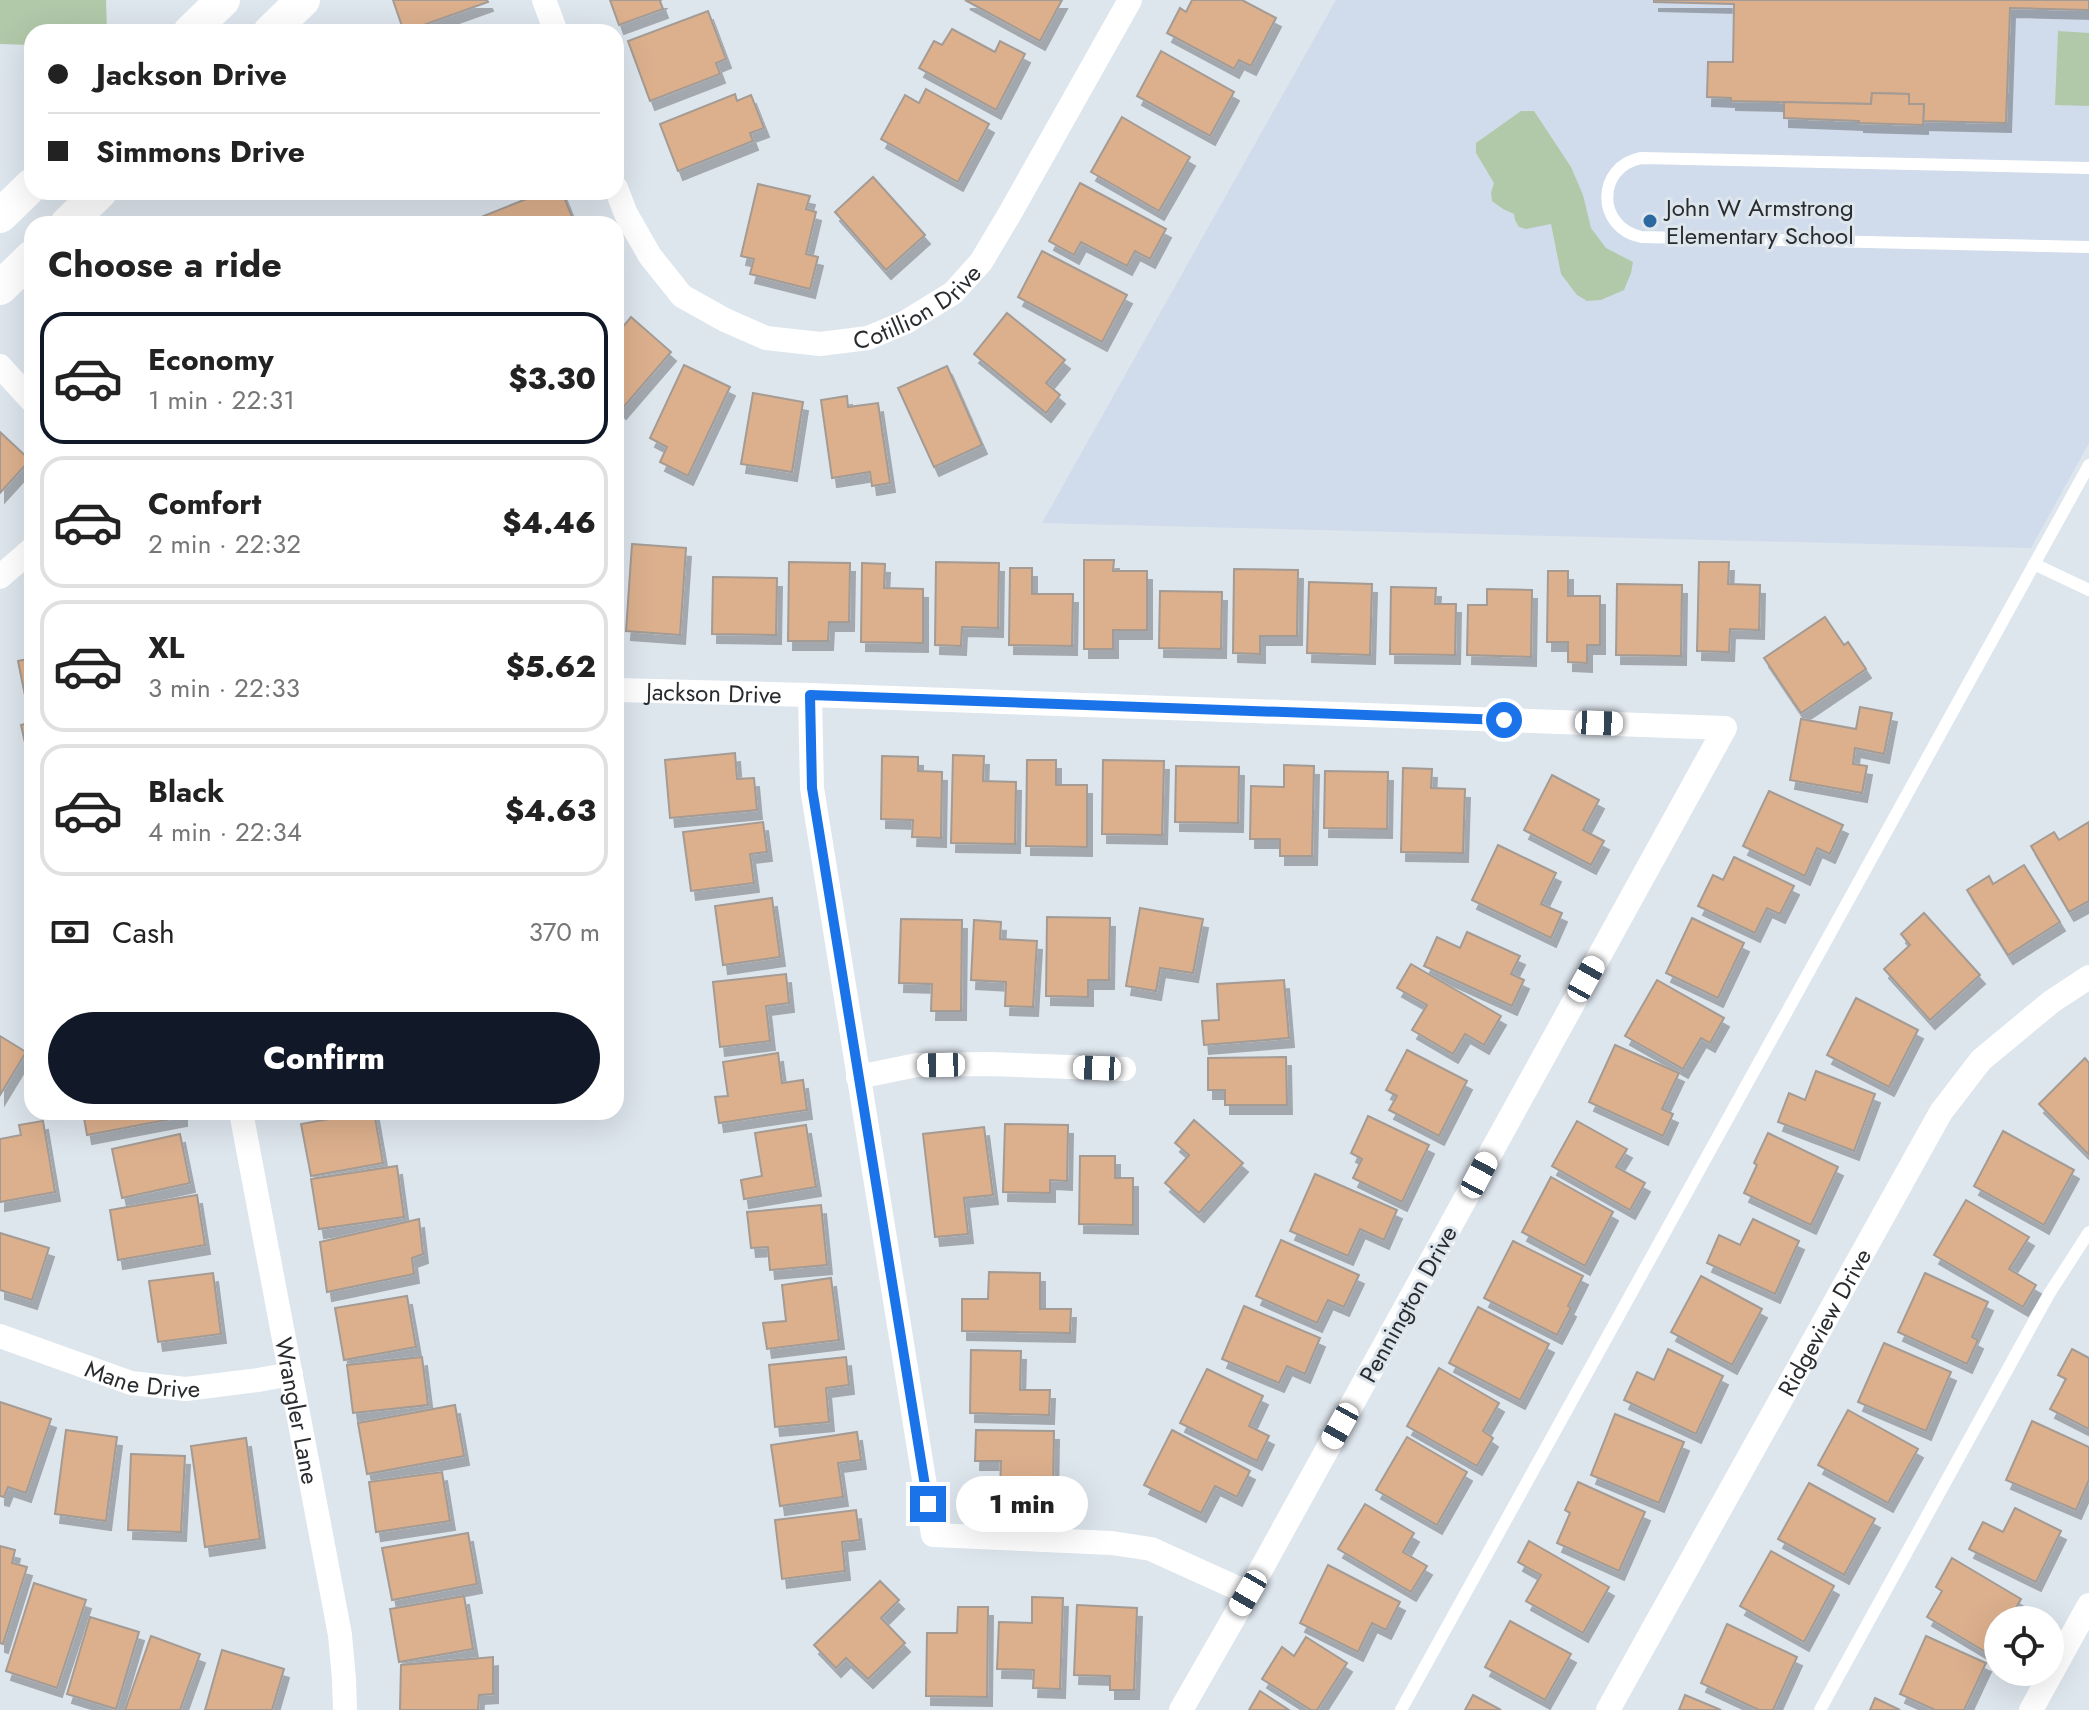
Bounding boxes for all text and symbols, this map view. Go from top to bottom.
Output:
text: Jackson Drive [96,53,287,96]
text: Simmons Drive [96,130,305,173]
place label: John W Armstrong Elementary School [1663,190,1854,253]
marker: John W Armstrong Elementary School [1641,212,1659,230]
text: Choose a ride [48,238,282,290]
street label: Cotillion Drive [851,256,989,357]
text: Economy [148,338,274,381]
icon: car [52,342,124,414]
text: $3.30 [509,357,596,400]
text: 1 min · 22:31 [148,381,295,419]
text: Comfort [148,482,261,525]
icon: car [52,486,124,558]
text: $4.46 [502,501,596,544]
text: 2 min · 22:32 [148,525,301,563]
text: XL [148,626,184,669]
icon: car [52,630,124,702]
text: $5.62 [506,645,596,688]
text: 3 min · 22:33 [148,669,300,707]
street label: Jackson Drive [643,673,782,712]
route start [1486,702,1522,738]
car [1575,710,1623,736]
text: Black [148,770,224,813]
icon: car [52,774,124,846]
text: $4.63 [505,789,596,832]
text: 4 min · 22:34 [148,813,302,851]
icon: cash [48,910,92,954]
text: Cash [112,911,175,954]
text: 370 m [529,913,600,951]
car [1564,952,1608,1006]
button: Confirm [48,1012,600,1104]
car [917,1053,965,1077]
car [1073,1055,1121,1081]
car [1457,1148,1501,1202]
street label: Pennington Drive [1350,1219,1466,1389]
street label: Ridgeview Drive [1769,1242,1879,1403]
street label: Wrangler Lane [267,1334,329,1487]
street label: Mane Drive [80,1350,202,1407]
car [1318,1399,1362,1453]
callout: 1 min [956,1476,1088,1532]
text: 1 min [989,1485,1055,1523]
route end [910,1486,946,1522]
car [1226,1566,1270,1620]
map controls [1984,1606,2064,1686]
button: locate [1984,1606,2064,1686]

